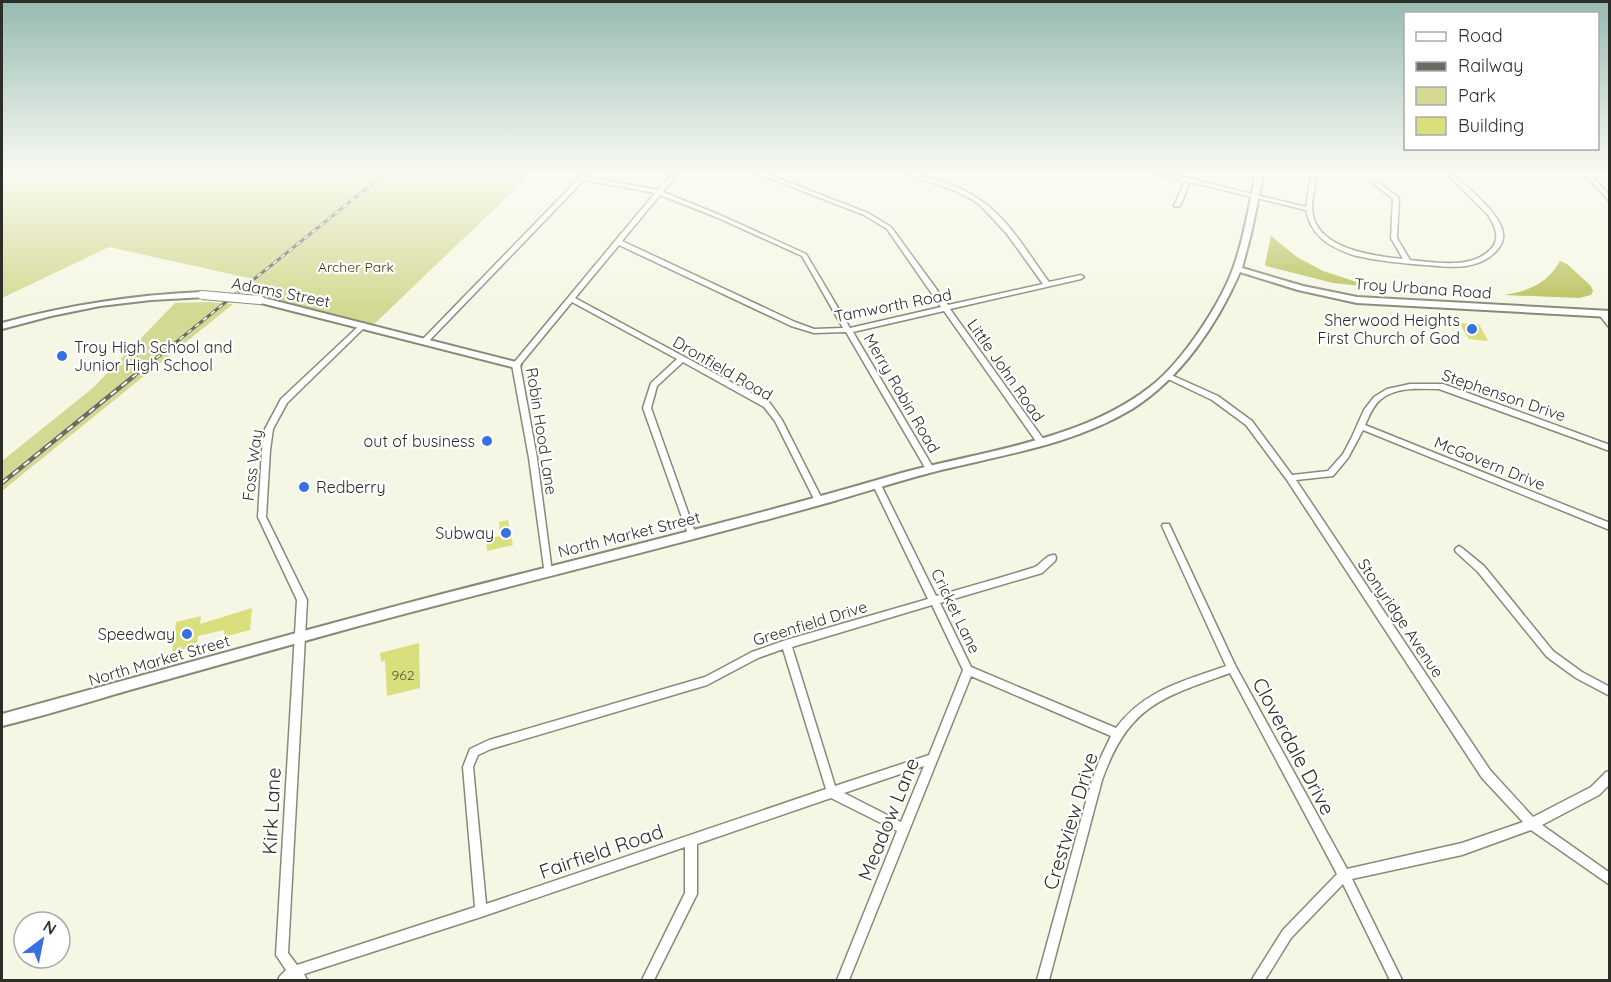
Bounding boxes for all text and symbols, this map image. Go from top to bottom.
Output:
legend [1404,12,1599,150]
text: Road [1458,24,1503,47]
text: Railway [1458,54,1524,77]
text: Park [1458,84,1496,107]
text: Building [1458,114,1524,137]
park label: Archer Park [318,258,394,276]
street label: Adams Street [230,273,332,311]
street label: Troy Urbana Road [1354,273,1492,303]
street label: Tamworth Road [833,284,953,326]
place label: Sherwood Heights First Church of God [1318,310,1460,348]
street label: Little John Road [963,315,1049,425]
marker: Sherwood Heights First Church of God [1465,322,1479,336]
street label: Merry Robin Road [860,330,944,456]
street label: Dronfield Road [670,331,776,405]
place label: Troy High School and Junior High School [74,337,232,375]
marker: Troy High School and Junior High School [55,349,69,363]
street label: Stephenson Drive [1439,364,1569,426]
street label: Robin Hood Lane [522,366,562,496]
street label: Foss Way [238,428,266,502]
place label: out of business [364,431,475,451]
street label: McGovern Drive [1432,432,1548,494]
marker: out of business [480,434,494,448]
place label: Redberry [316,477,386,497]
marker: Redberry [297,480,311,494]
street label: North Market Street [556,507,702,561]
place label: Subway [435,523,494,543]
marker: Subway [499,526,513,540]
street label: Stonyridge Avenue [1354,555,1448,681]
street label: Cricket Lane [927,565,985,657]
street label: Greenfield Drive [750,596,870,650]
place label: Speedway [98,624,175,644]
marker: Speedway [180,627,194,641]
street label: North Market Street [86,630,232,690]
house number: 962 [391,666,415,684]
street label: Cloverdale Drive [1247,673,1341,819]
street label: Crestview Drive [1037,749,1103,893]
street label: Meadow Lane [852,754,924,884]
street label: Kirk Lane [256,767,286,855]
street label: Fairfield Road [536,818,666,884]
north arrow [12,910,72,970]
text: N [40,916,60,939]

